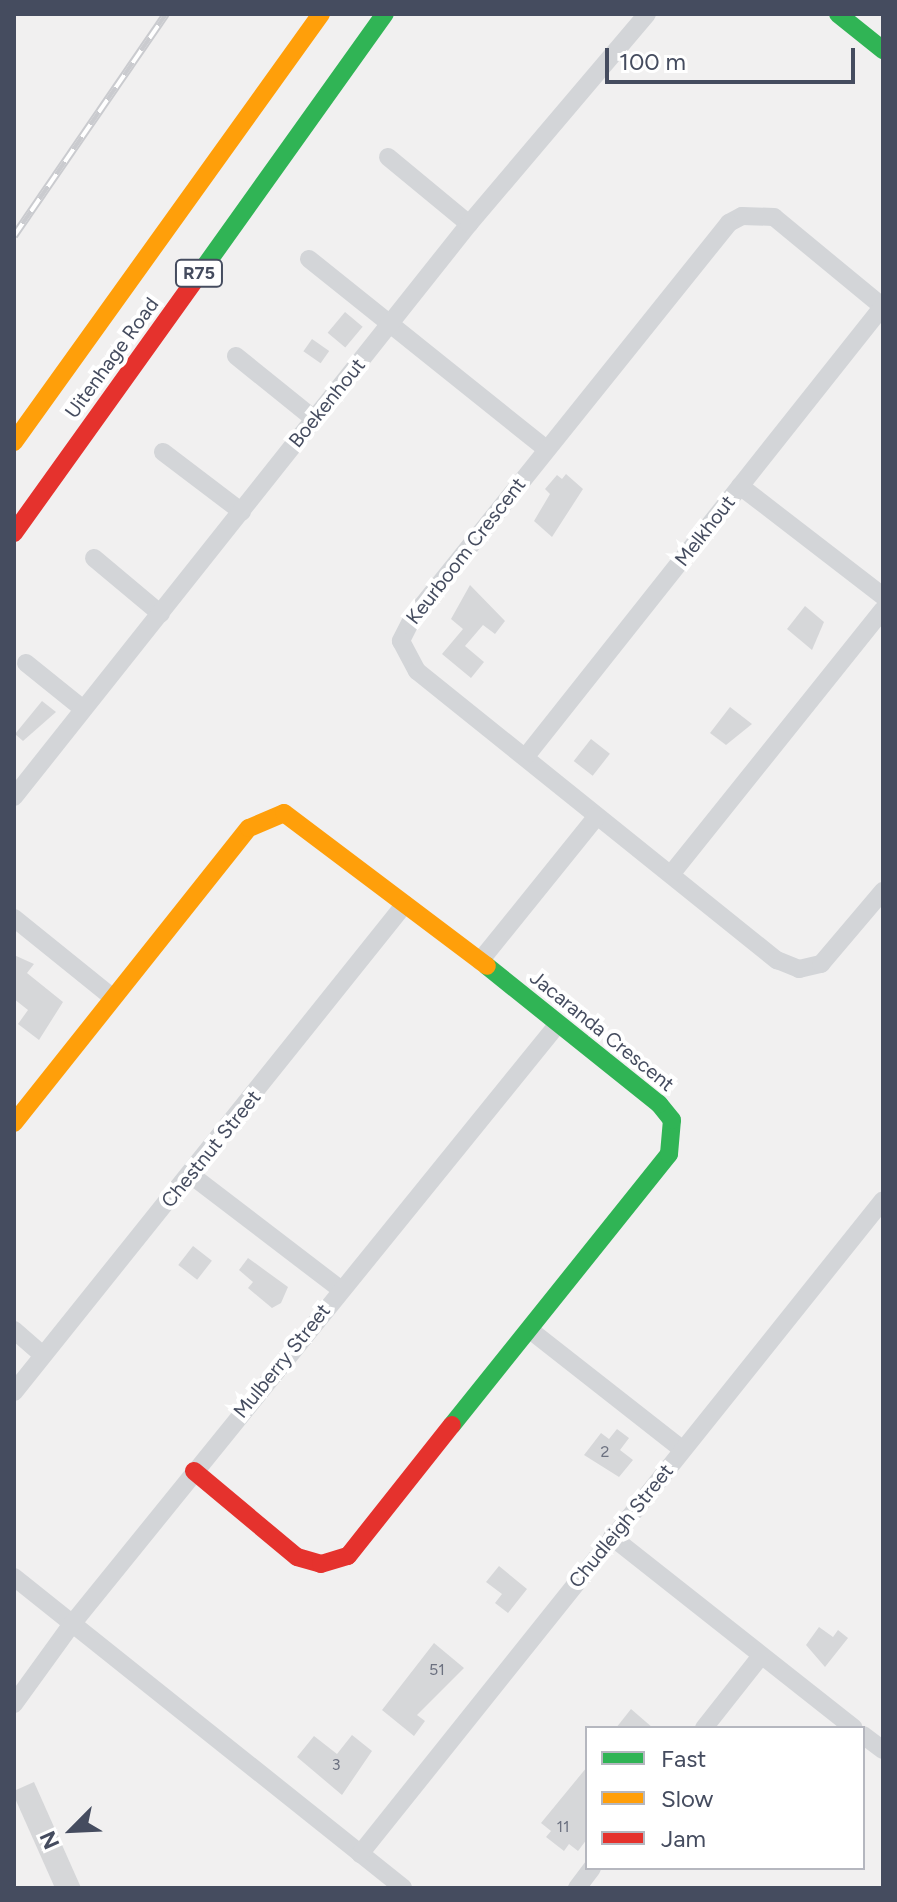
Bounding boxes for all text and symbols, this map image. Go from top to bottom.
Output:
scale bar [609,32,859,82]
text: 100 m [619,47,686,76]
road number: R75 [173,259,225,287]
street label: Uitenhage Road [60,293,164,423]
street label: Boekenhout [284,354,370,452]
street label: Keurboom Crescent [401,473,531,629]
street label: Melkhout [670,491,740,571]
street label: Jacaranda Crescent [525,966,679,1096]
street label: Chestnut Street [156,1085,266,1213]
street label: Mulberry Street [229,1299,335,1423]
house number: 2 [601,1442,609,1462]
street label: Chudleigh Street [564,1459,678,1593]
house number: 51 [429,1660,445,1680]
legend [585,1726,865,1870]
text: Fast [661,1744,706,1773]
house number: 3 [332,1755,340,1775]
text: Slow [661,1784,713,1813]
north arrow [32,1790,112,1870]
house number: 11 [556,1817,570,1837]
text: Jam [661,1824,706,1853]
text: N [34,1827,65,1853]

